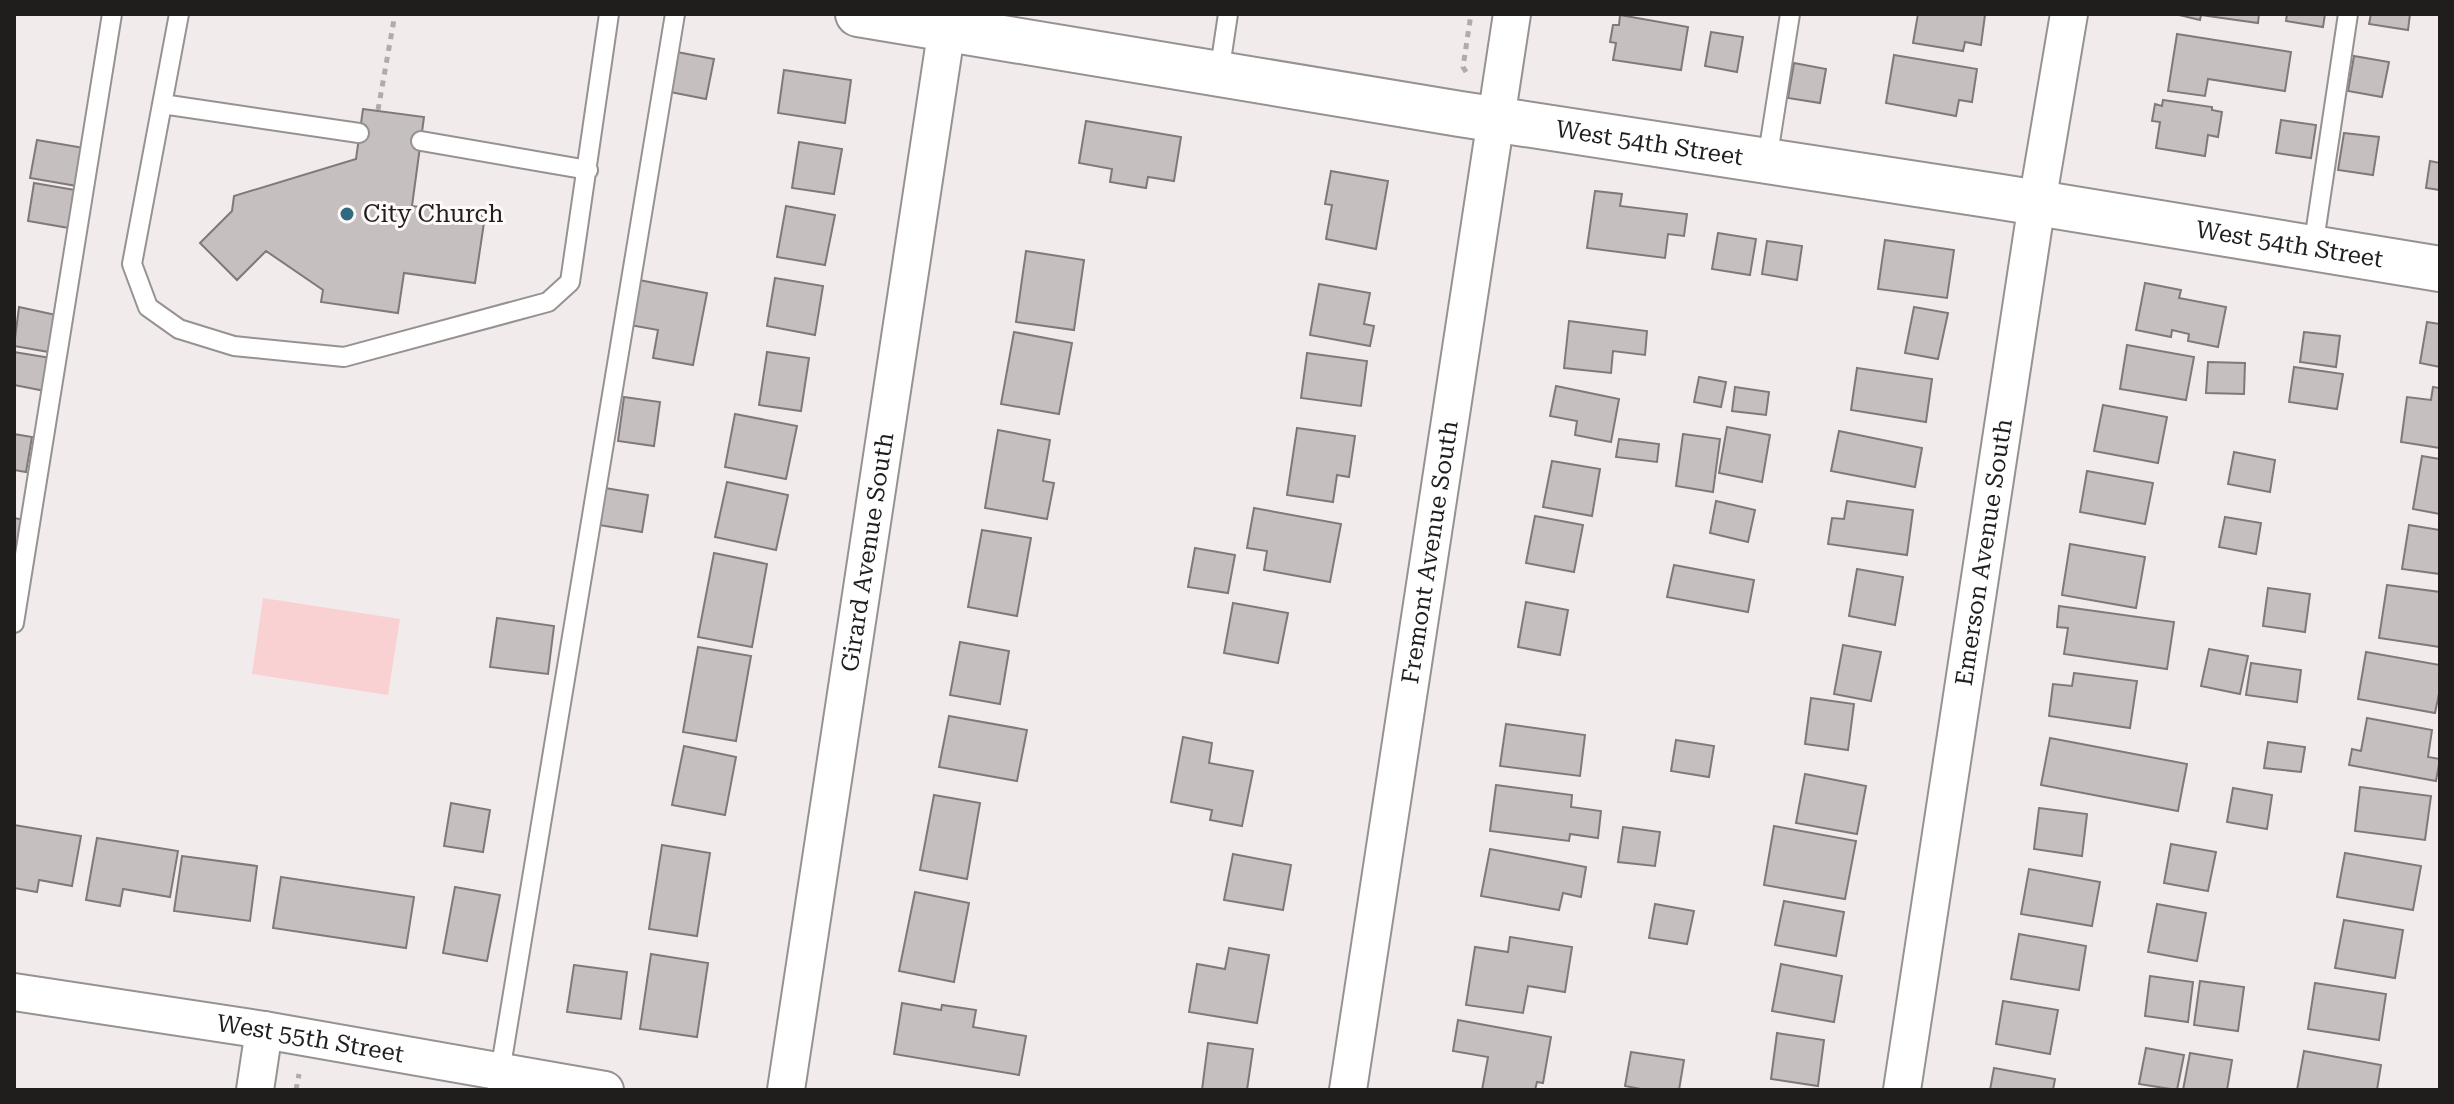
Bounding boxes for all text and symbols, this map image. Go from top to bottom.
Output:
street label: West 54th Street [1554,115,1745,171]
place label: City Church [363,200,504,228]
marker: City Church [338,205,356,223]
street label: West 54th Street [2194,215,2385,273]
street label: Emerson Avenue South [1950,417,2018,688]
street label: Fremont Avenue South [1396,419,1464,686]
street label: Girard Avenue South [836,431,899,674]
street label: West 55th Street [215,1009,406,1068]

